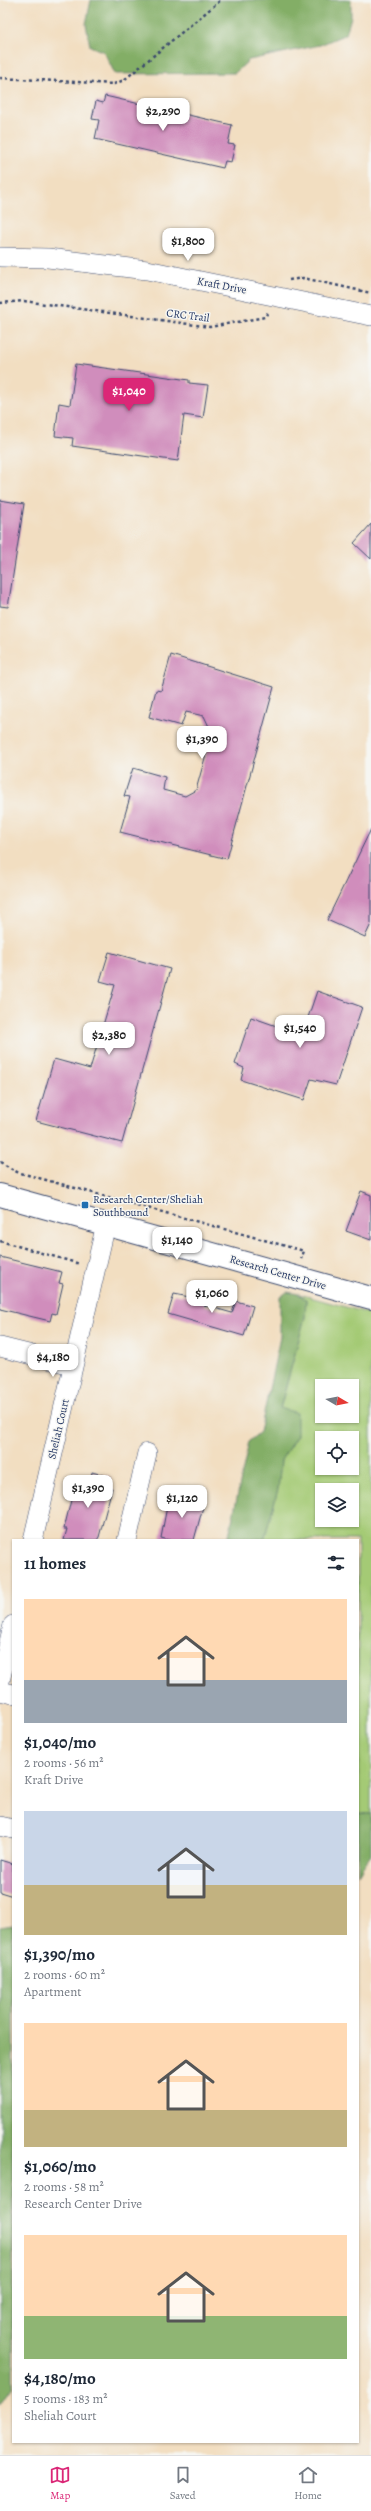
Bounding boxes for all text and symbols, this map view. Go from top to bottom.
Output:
pin: $2,290 [130,98,196,132]
text: $2,290 [146,102,180,119]
pin: $1,800 [155,228,221,262]
text: $1,800 [171,232,205,249]
street label: Kraft Drive [196,273,248,298]
street label: CRC Trail [166,305,211,326]
pin: $1,040 [96,378,162,412]
text: $1,040 [112,382,146,399]
pin: $1,390 [169,726,235,760]
text: $1,390 [186,730,218,747]
pin: $1,540 [267,1015,333,1049]
text: $1,540 [284,1019,316,1036]
pin: $2,380 [76,1022,142,1056]
text: $2,380 [92,1026,126,1043]
place label: Research Center/Sheliah Southbound [93,1192,203,1220]
marker: Research Center/Sheliah Southbound [80,1200,90,1210]
pin: $1,140 [144,1227,210,1261]
text: $1,140 [161,1231,193,1248]
street label: Research Center Drive [228,1252,328,1293]
pin: $1,060 [179,1280,245,1314]
text: $1,060 [195,1284,229,1301]
pin: $4,180 [20,1344,86,1378]
text: $4,180 [36,1348,70,1365]
north arrow [315,1379,359,1423]
map controls [315,1379,359,1527]
street label: Sheliah Court [44,1397,73,1461]
button: locate [315,1431,359,1475]
pin: $1,390 [55,1475,121,1509]
text: $1,390 [72,1479,104,1496]
button: layers [315,1483,359,1527]
pin: $1,120 [149,1485,215,1519]
text: $1,120 [166,1489,198,1506]
text: 11 homes [24,1552,86,1575]
icon: filters [325,1552,347,1574]
icon: home [150,1625,222,1697]
text: $1,040/mo [24,1731,96,1754]
text: 2 rooms · 56 m² [24,1754,104,1771]
text: Kraft Drive [24,1771,83,1788]
icon: home [150,1837,222,1909]
text: $1,390/mo [24,1943,95,1966]
text: 2 rooms · 60 m² [24,1966,105,1983]
text: Apartment [24,1983,82,2000]
icon: home [150,2049,222,2121]
text: $1,060/mo [24,2155,96,2178]
text: 2 rooms · 58 m² [24,2178,104,2195]
text: Research Center Drive [24,2195,142,2212]
icon: home [150,2261,222,2333]
text: $4,180/mo [24,2367,96,2390]
text: 5 rooms · 183 m² [24,2390,108,2407]
text: Sheliah Court [24,2407,97,2424]
tab: Map [49,2464,71,2503]
tab: Saved [170,2464,196,2503]
tab: Home [294,2464,322,2503]

